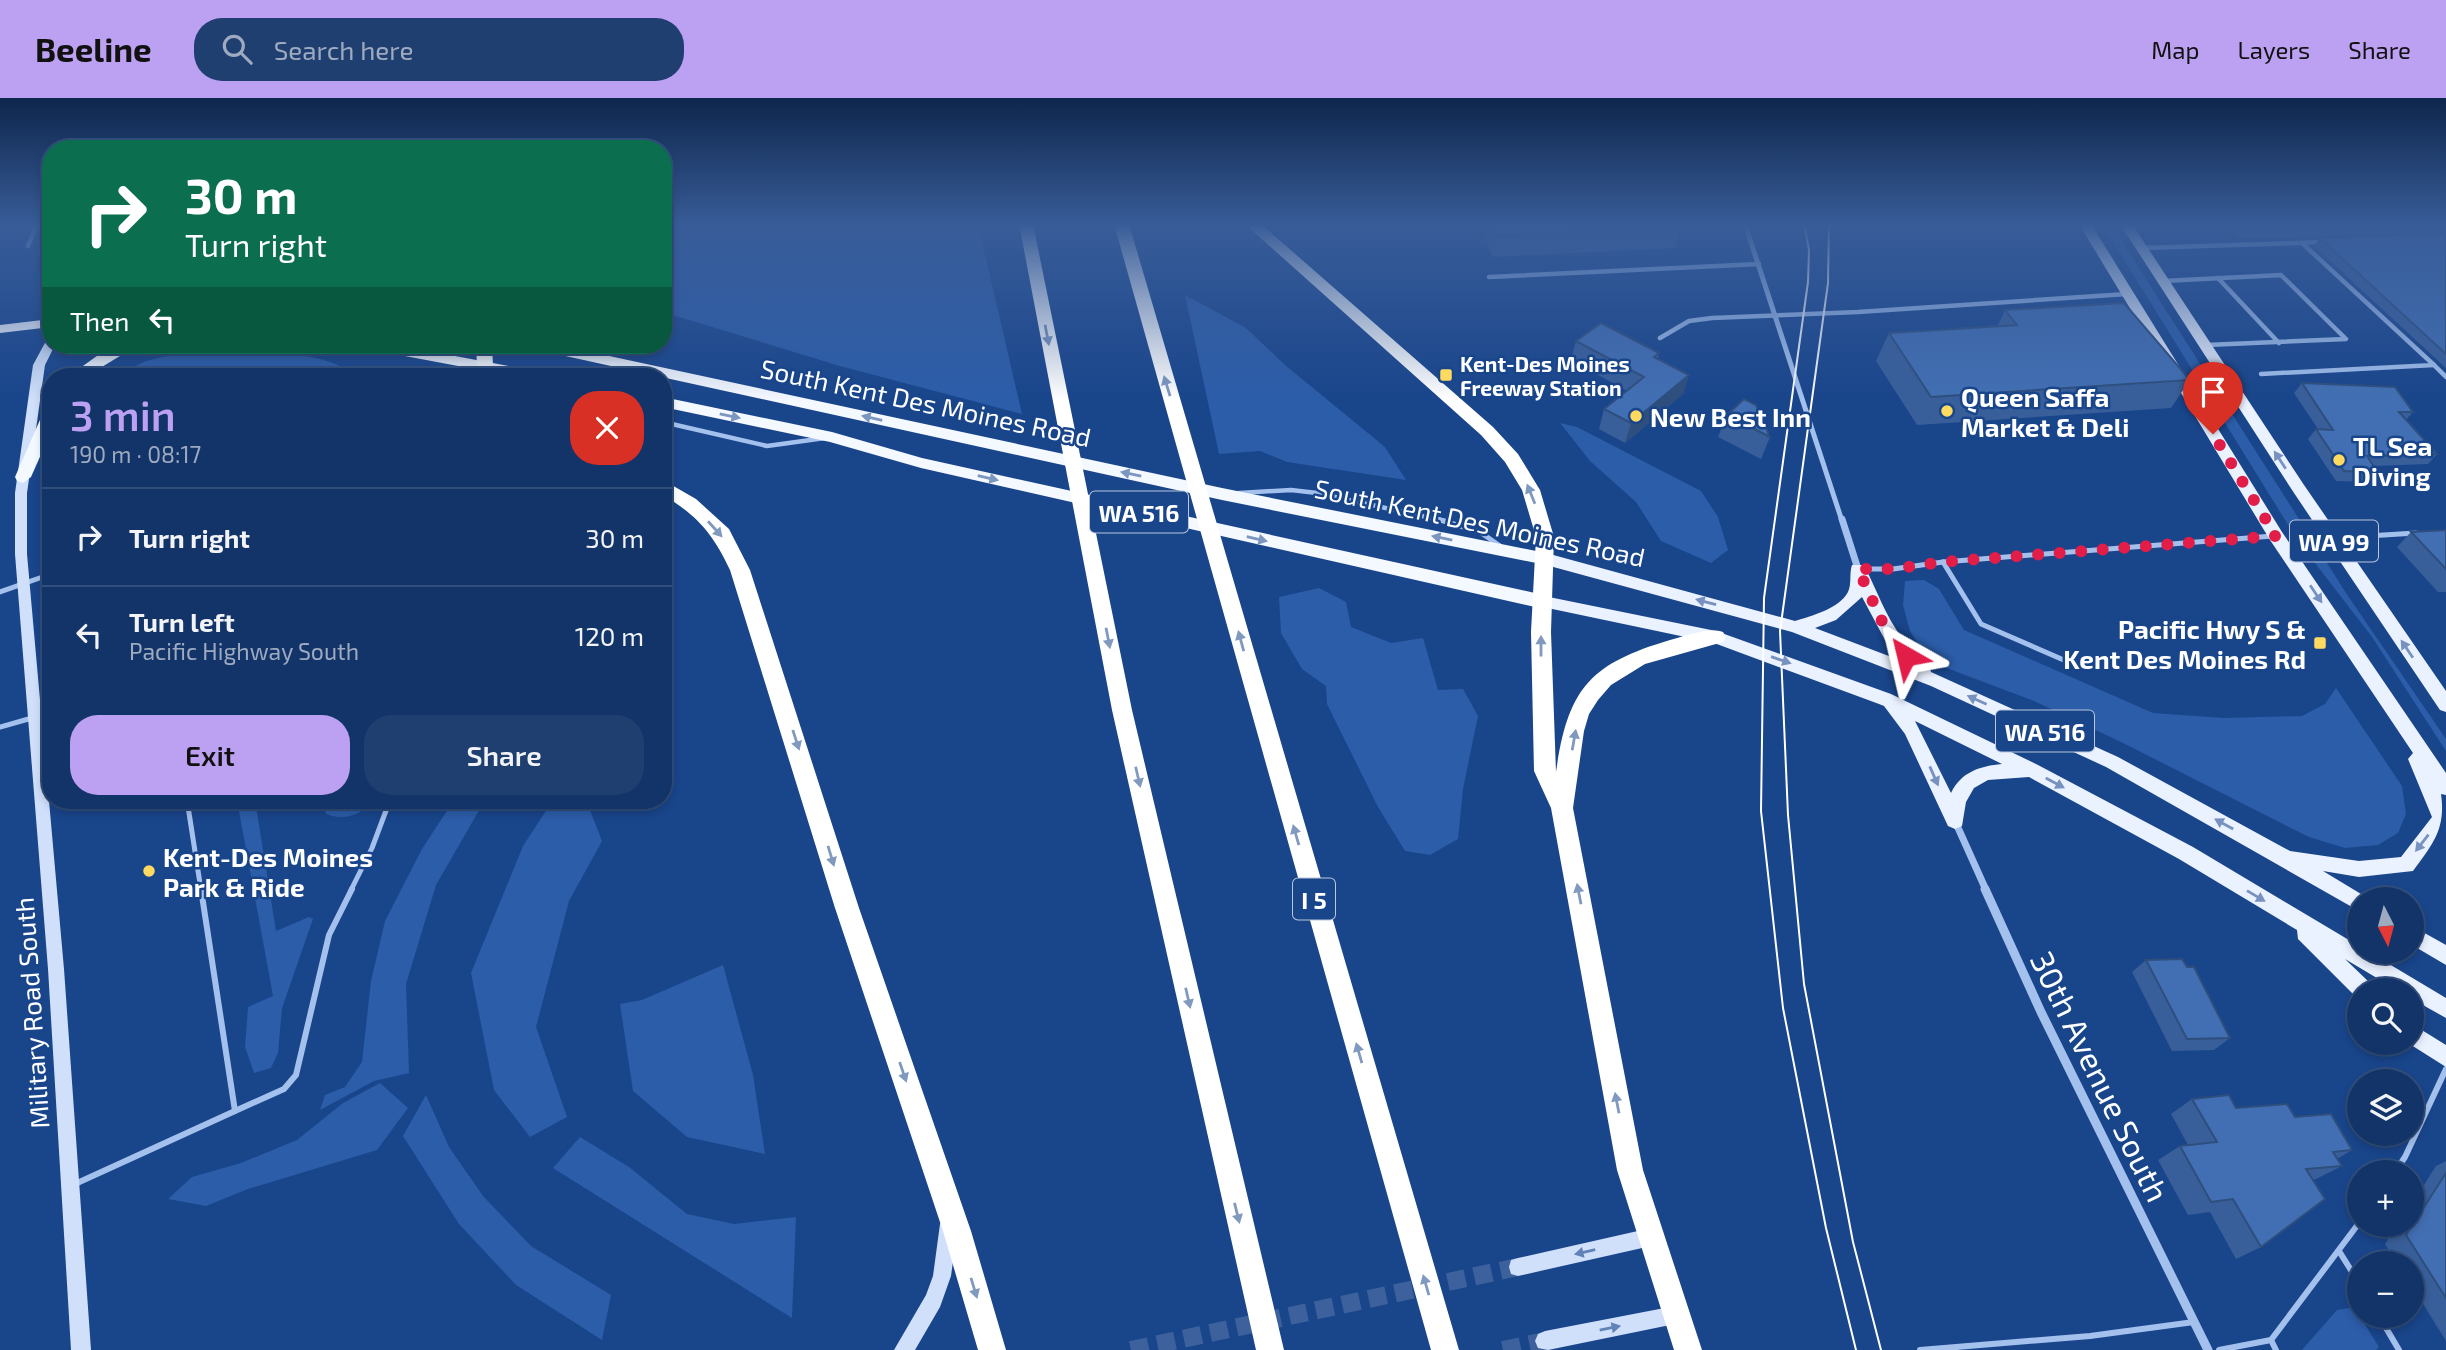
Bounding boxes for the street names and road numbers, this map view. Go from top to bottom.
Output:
street label: South Kent Des Moines Road [758,352,1094,452]
street label: South Kent Des Moines Road [1312,472,1648,572]
road number: WA 516 [1090,492,1188,533]
road number: WA 99 [2290,520,2378,561]
road number: WA 516 [1996,710,2094,752]
road number: I 5 [1293,878,1335,920]
street label: Military Road South [7,896,55,1130]
street label: 30th Avenue South [2024,945,2178,1207]

